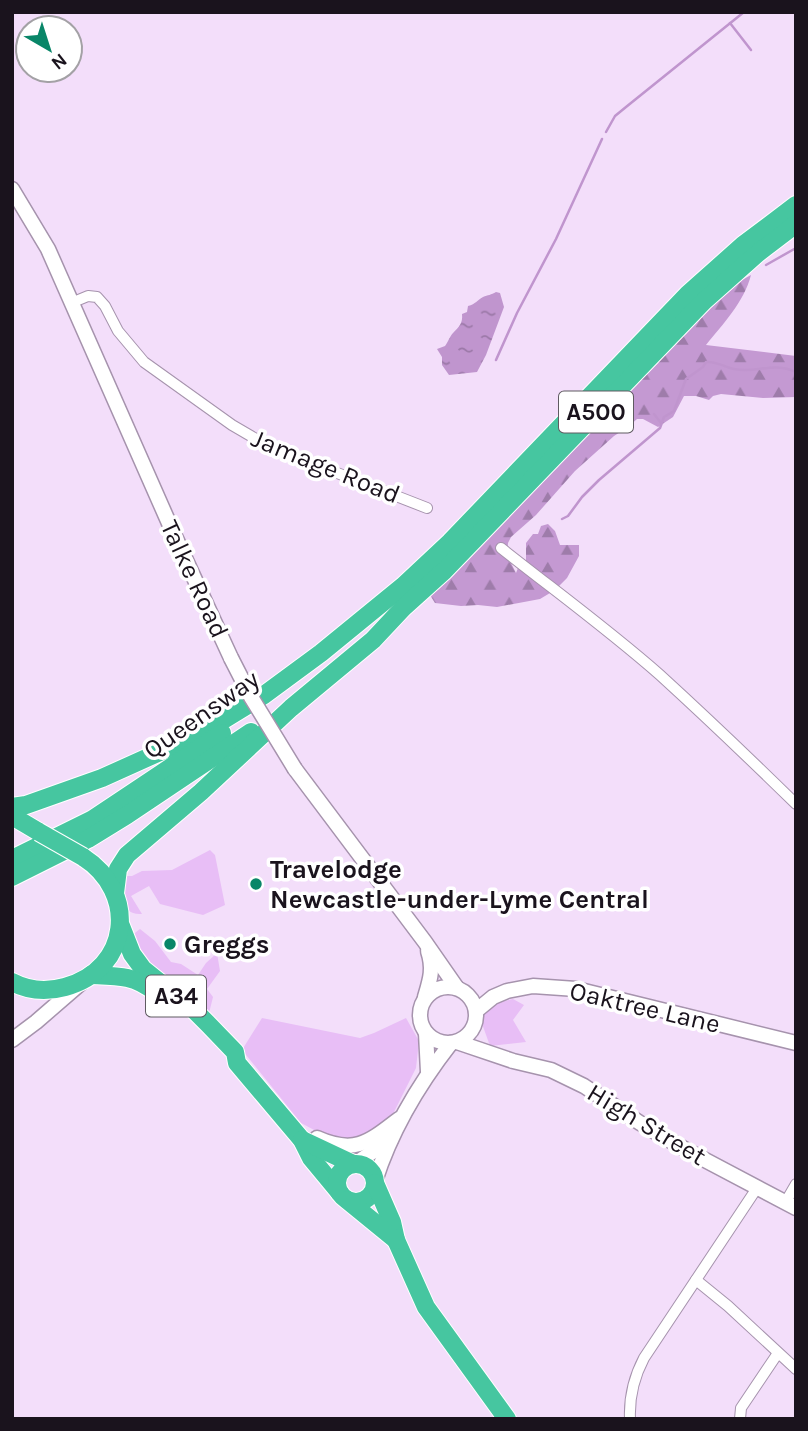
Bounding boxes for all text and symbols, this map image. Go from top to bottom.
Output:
north arrow [14,14,84,84]
text: N [47,49,71,74]
road number: A500 [559,391,633,432]
street label: Jamage Road [247,423,405,510]
street label: Talke Road [154,515,235,643]
street label: Queensway [138,663,265,766]
place label: Travelodge Newcastle-under-Lyme Central [270,854,649,915]
marker: Travelodge Newcastle-under-Lyme Central [248,876,264,892]
place label: Greggs [184,929,270,960]
marker: Greggs [162,936,178,952]
street label: Oaktree Lane [567,975,723,1040]
road number: A34 [146,976,206,1016]
street label: High Street [582,1077,712,1172]

